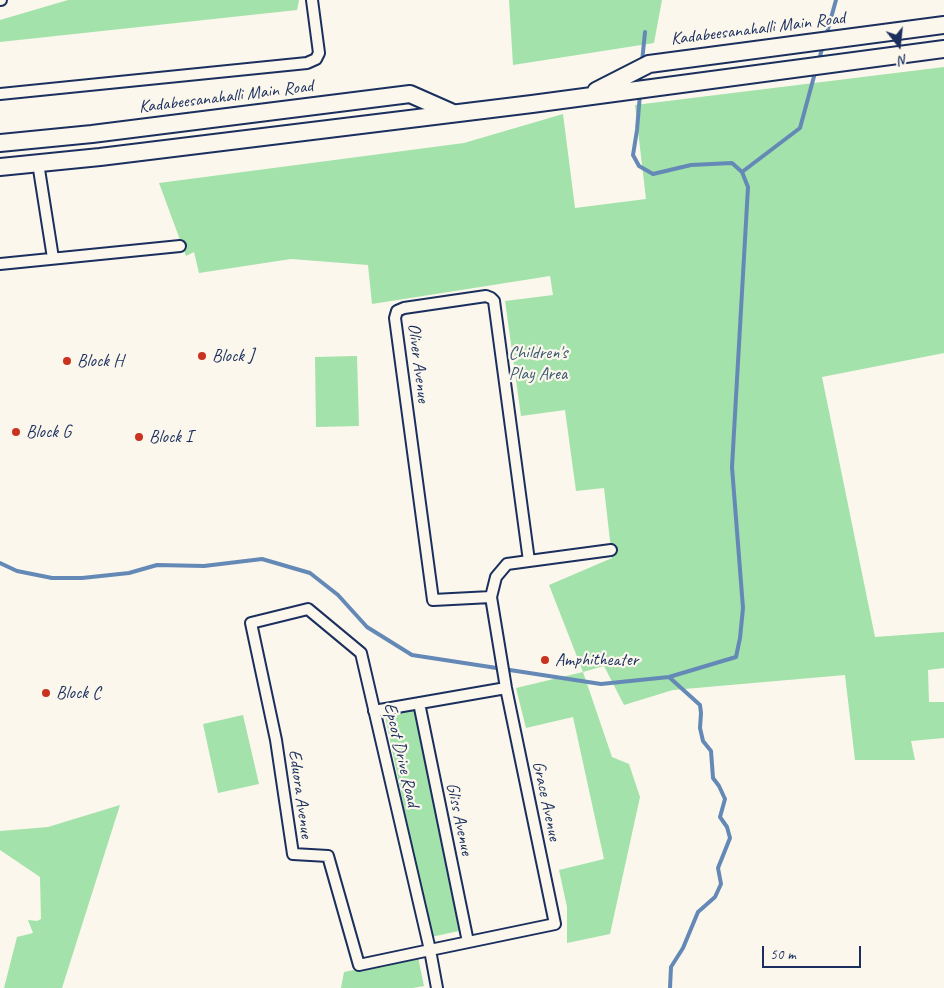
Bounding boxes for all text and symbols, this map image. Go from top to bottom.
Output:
street label: Kadabeesanahalli Main Road [670,8,846,50]
north arrow [874,20,924,70]
text: N [897,51,910,69]
street label: Kadabeesanahalli Main Road [138,76,314,118]
street label: Oliver Avenue [402,322,434,404]
park label: Children's Play Area [508,342,568,384]
place label: Block J [212,345,254,367]
place label: Block H [77,350,123,372]
marker: Block J [196,350,208,362]
marker: Block H [61,355,73,367]
place label: Block G [26,421,71,443]
marker: Block G [10,426,22,438]
place label: Block I [149,426,192,448]
marker: Block I [133,431,145,443]
place label: Amphitheater [555,649,638,671]
marker: Amphitheater [539,654,551,666]
place label: Block C [56,682,101,704]
marker: Block C [40,687,52,699]
street label: Epcot Drive Road [379,701,423,809]
street label: Eduora Avenue [283,748,317,840]
street label: Grace Avenue [527,759,565,843]
street label: Gliss Avenue [441,781,477,857]
scale bar [764,936,863,968]
text: 50 m [770,945,796,964]

